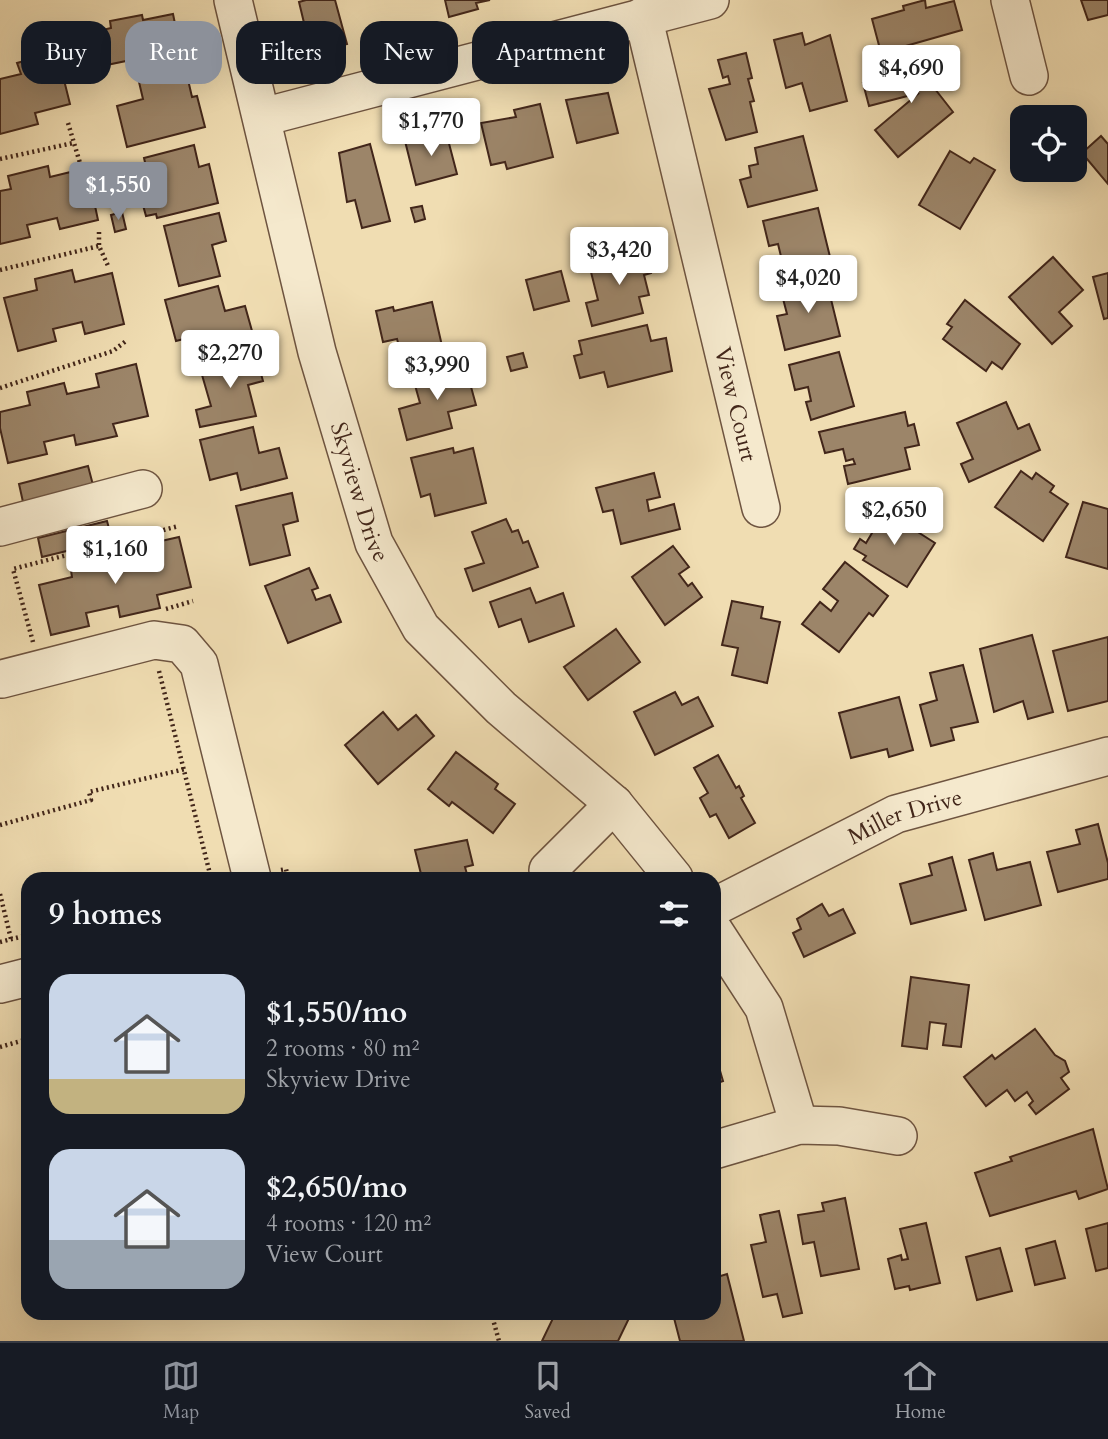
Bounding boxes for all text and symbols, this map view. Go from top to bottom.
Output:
chip: Buy [21,21,111,84]
chip: Rent [125,21,222,84]
chip: Filters [236,21,346,84]
chip: New [360,21,458,84]
chip: Apartment [472,21,629,84]
pin: $4,690 [854,46,968,105]
text: $4,690 [878,52,944,83]
pin: $1,770 [374,99,488,158]
text: $1,770 [398,105,464,136]
map controls [1010,105,1087,182]
button: locate [1010,105,1087,182]
pin: $1,550 [61,162,175,222]
text: $1,550 [85,169,151,200]
pin: $3,420 [562,228,676,287]
text: $3,420 [586,234,652,265]
pin: $4,020 [751,256,865,315]
text: $4,020 [775,262,841,293]
pin: $2,270 [173,330,287,390]
text: $2,270 [197,337,263,368]
pin: $3,990 [380,342,494,402]
street label: View Court [707,344,764,465]
text: $3,990 [404,349,470,380]
street label: Skyview Drive [323,418,396,568]
pin: $2,650 [837,488,951,547]
text: $2,650 [861,494,927,525]
pin: $1,160 [58,526,172,586]
text: $1,160 [82,533,148,564]
street label: Miller Drive [842,782,966,852]
text: 9 homes [49,894,162,935]
icon: filters [655,895,693,933]
text: $1,550/mo [266,992,407,1033]
icon: home [105,1002,189,1086]
text: 2 rooms · 80 m² [266,1033,419,1064]
text: Skyview Drive [266,1064,411,1095]
text: $2,650/mo [266,1167,407,1208]
icon: home [105,1177,189,1261]
text: 4 rooms · 120 m² [266,1208,431,1239]
text: View Court [266,1239,383,1270]
tab: Map [162,1357,200,1425]
tab: Saved [525,1357,571,1425]
tab: Home [895,1357,946,1425]

